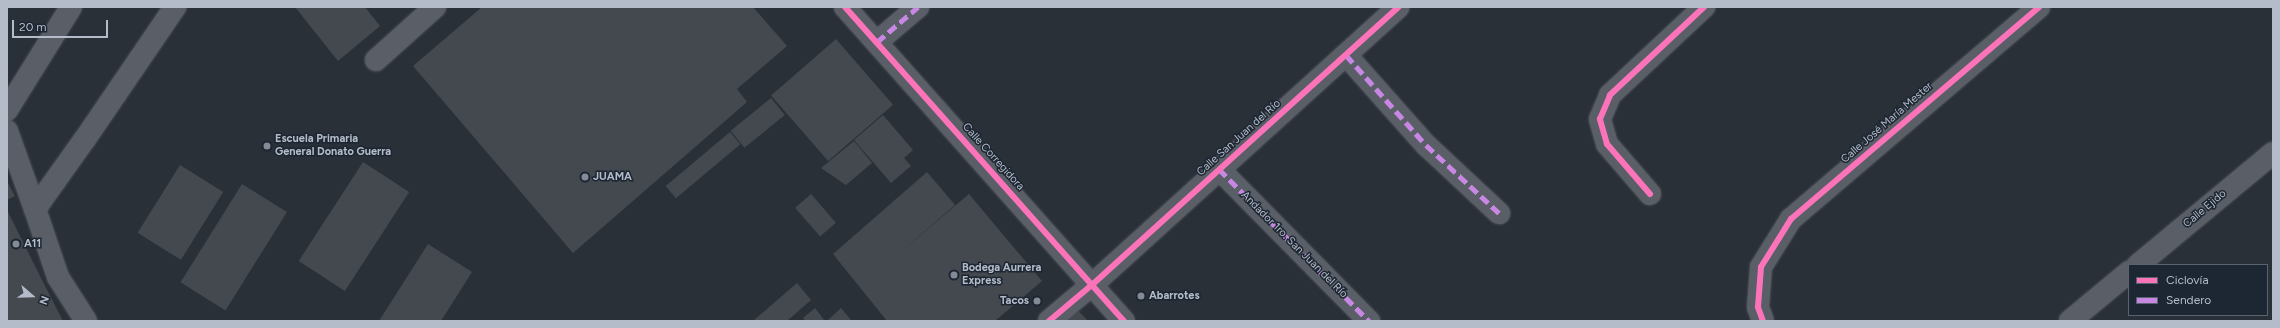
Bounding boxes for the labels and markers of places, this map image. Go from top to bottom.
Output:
place label: Escuela Primaria General Donato Guerra [275,133,391,159]
marker: Escuela Primaria General Donato Guerra [262,141,272,151]
place label: JUAMA [593,170,632,184]
marker: JUAMA [580,172,590,182]
place label: A11 [24,237,41,251]
marker: A11 [11,239,21,249]
place label: Bodega Aurrera Express [962,262,1041,288]
marker: Bodega Aurrera Express [949,270,959,280]
place label: Abarrotes [1149,289,1200,303]
marker: Abarrotes [1136,291,1146,301]
place label: Tacos [1000,294,1029,308]
marker: Tacos [1032,296,1042,306]

